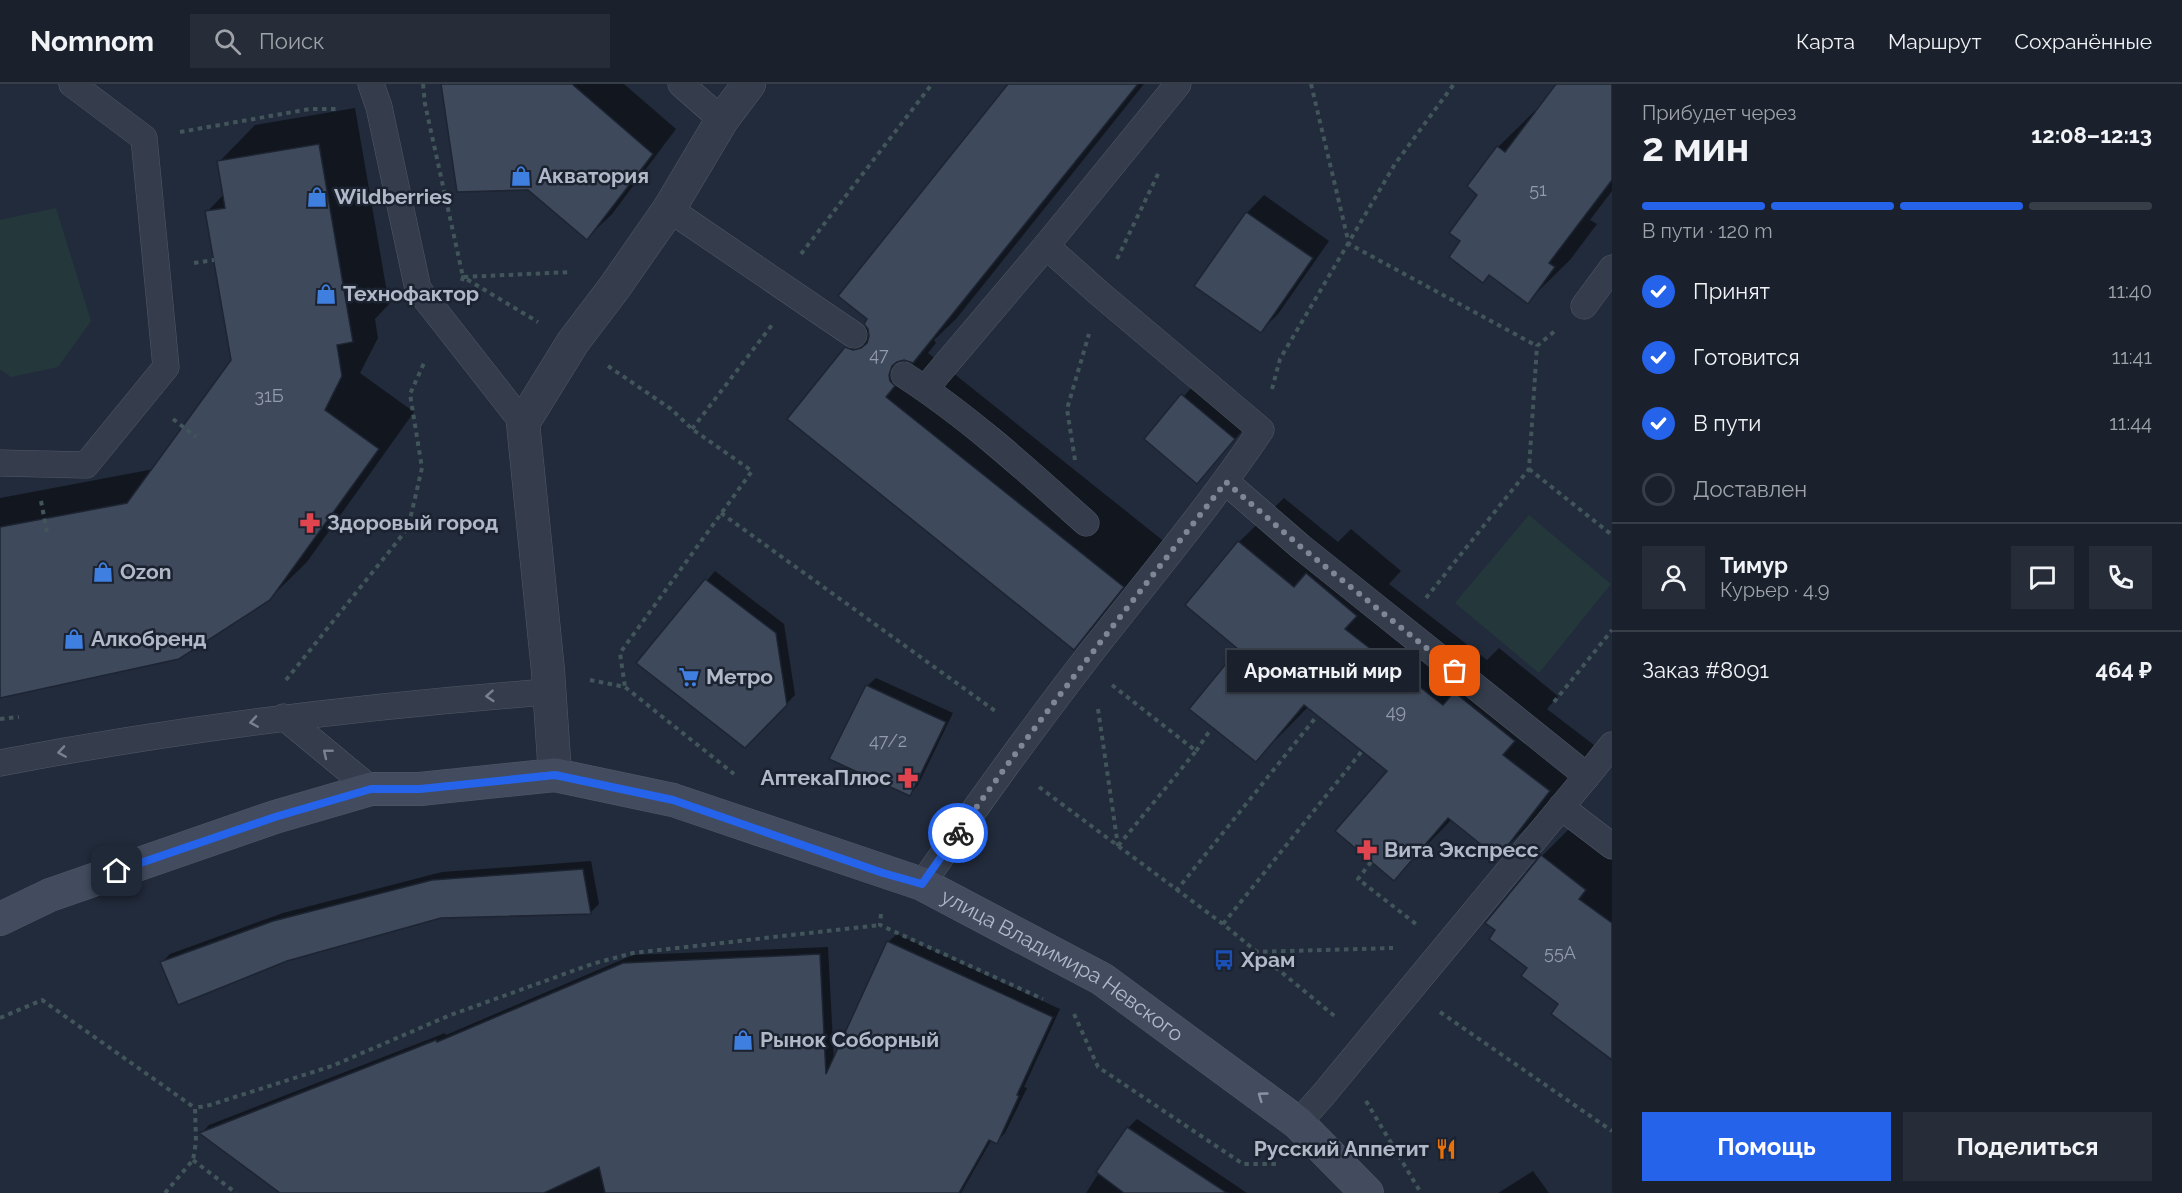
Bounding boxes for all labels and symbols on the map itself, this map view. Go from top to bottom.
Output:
place label: Акватория [538,163,649,188]
shop icon: Акватория [509,164,533,188]
house number: 51 [1529,179,1547,200]
place label: Wildberries [334,184,452,209]
shop icon: Wildberries [305,185,329,209]
place label: Технофактор [343,281,479,306]
shop icon: Технофактор [314,282,338,306]
house number: 47 [869,344,889,365]
house number: 31Б [254,385,284,406]
place label: Здоровый город [327,510,498,535]
pharmacy icon: Здоровый город [298,511,322,535]
place label: Ozon [120,559,171,584]
shop icon: Ozon [91,560,115,584]
place label: Алкобренд [91,626,207,651]
shop icon: Алкобренд [62,627,86,651]
pin [1429,645,1480,696]
callout: Ароматный мир [1227,650,1419,692]
place label: Метро [706,664,773,689]
supermarket icon: Метро [677,665,701,689]
one-way arrow [485,689,494,702]
house number: 49 [1386,701,1406,722]
one-way arrow [250,715,260,728]
house number: 47/2 [869,730,907,751]
one-way arrow [57,745,67,758]
one-way arrow [323,749,334,760]
place label: АптекаПлюс [761,765,891,790]
pharmacy icon: АптекаПлюс [896,766,920,790]
courier [928,803,988,863]
place label: Вита Экспресс [1384,837,1539,862]
pharmacy icon: Вита Экспресс [1355,838,1379,862]
pin [91,845,142,896]
street label: улица Владимира Невского [937,883,1189,1047]
house number: 55А [1544,942,1576,963]
place label: Храм [1240,947,1295,972]
bus stop icon: Храм [1212,948,1236,972]
place label: Рынок Соборный [760,1027,939,1052]
shop icon: Рынок Соборный [731,1028,755,1052]
one-way arrow [1258,1093,1269,1104]
place label: Русский Аппетит [1254,1136,1430,1161]
restaurant icon: Русский Аппетит [1434,1137,1458,1161]

